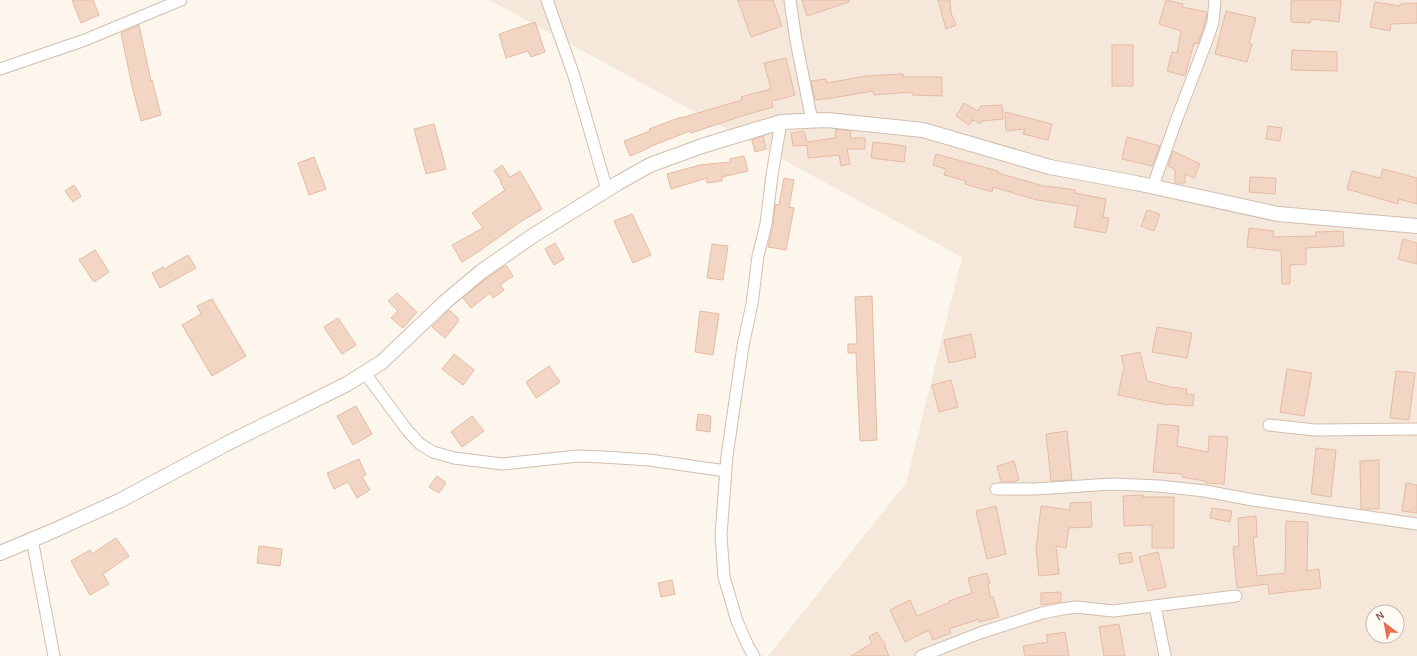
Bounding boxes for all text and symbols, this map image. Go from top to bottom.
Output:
north arrow [1365,604,1405,644]
text: N [1373,608,1387,624]

